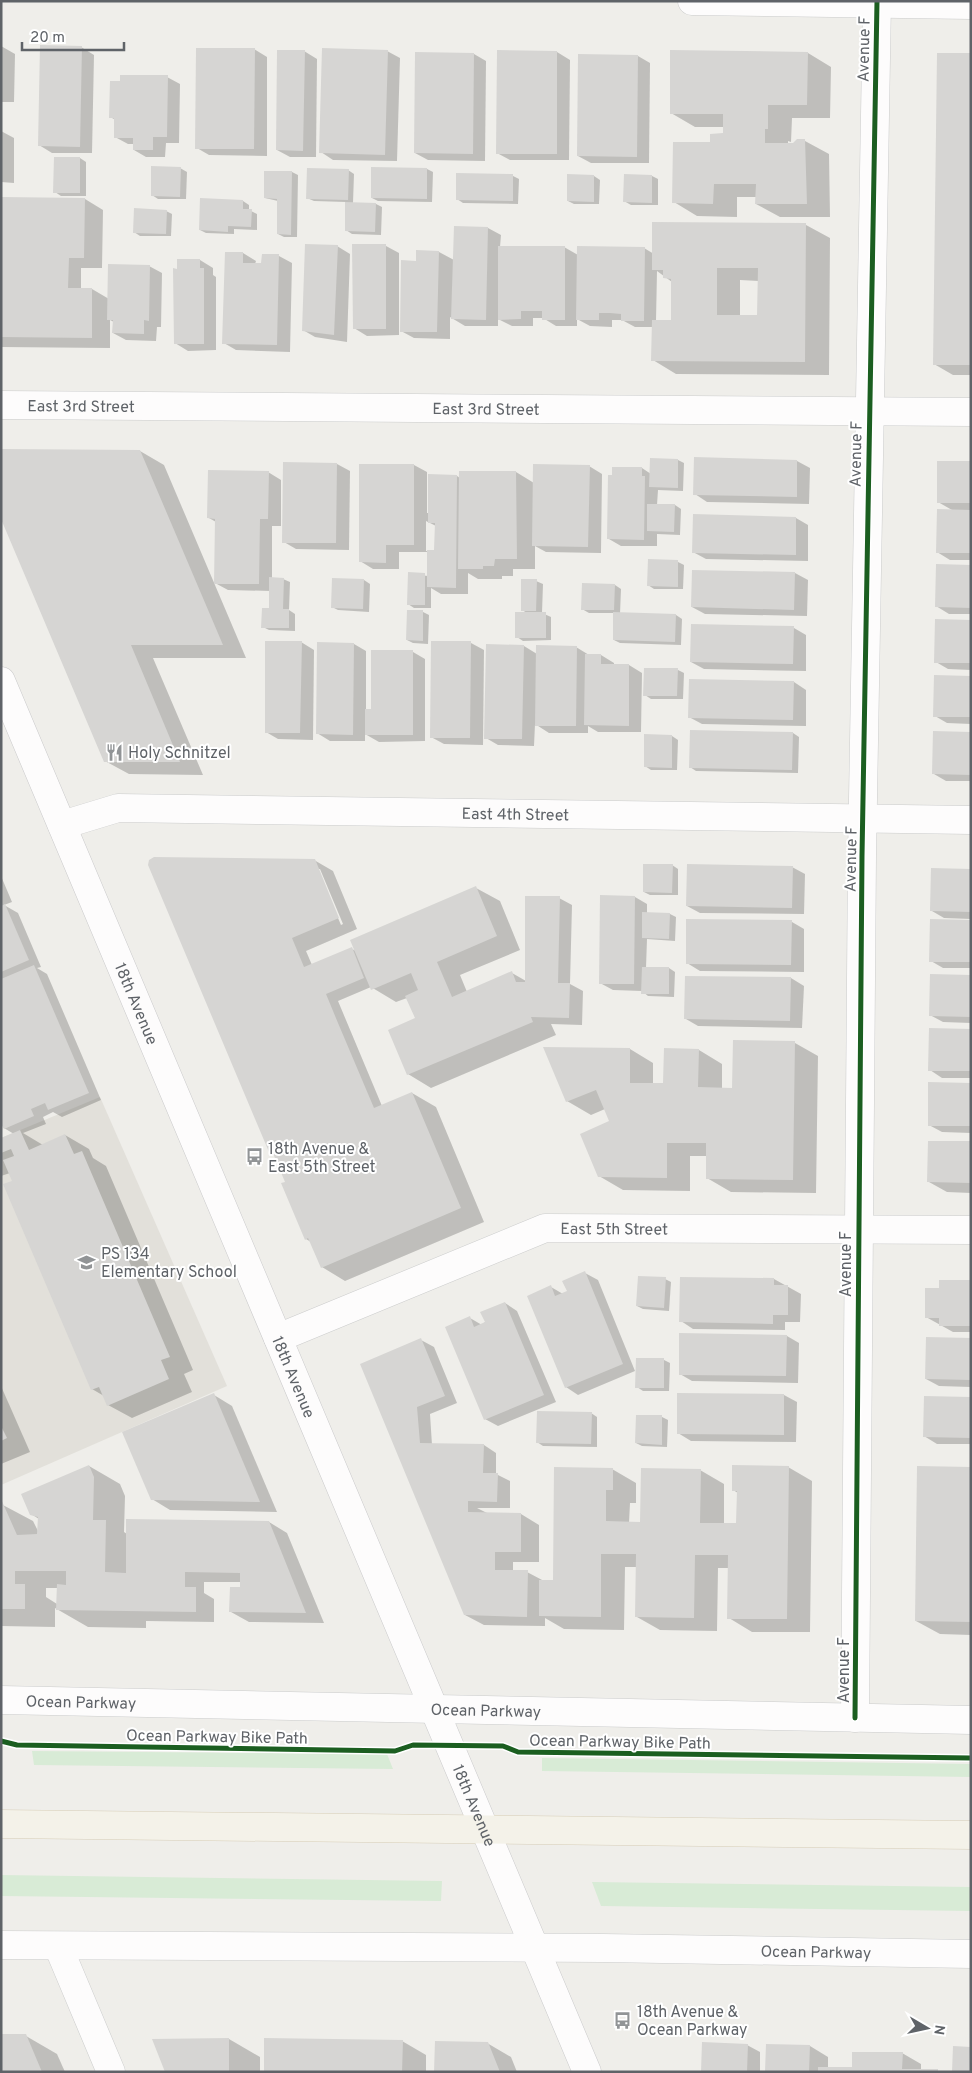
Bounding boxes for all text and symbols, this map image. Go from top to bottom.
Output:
street label: Avenue F [854,16,876,82]
scale bar [22,20,125,52]
text: 20 m [30,29,65,48]
street label: East 3rd Street [27,397,135,418]
street label: East 3rd Street [432,400,540,421]
street label: Avenue F [846,421,868,487]
restaurant icon: Holy Schnitzel [104,742,124,762]
place label: Holy Schnitzel [128,744,231,764]
street label: East 4th Street [461,805,569,826]
street label: Avenue F [841,826,863,892]
street label: 18th Avenue [109,960,161,1048]
place label: 18th Avenue & East 5th Street [268,1140,376,1178]
bus stop icon: 18th Avenue & East 5th Street [244,1147,264,1167]
street label: East 5th Street [560,1220,668,1241]
street label: Avenue F [837,1231,857,1297]
place label: PS 134 Elementary School [101,1245,237,1283]
school or university icon: PS 134 Elementary School [77,1252,97,1272]
street label: 18th Avenue [266,1334,318,1421]
street label: Avenue F [835,1637,855,1703]
street label: Ocean Parkway [25,1693,136,1715]
street label: Ocean Parkway [430,1701,541,1723]
street label: Ocean Parkway Bike Path [126,1726,308,1750]
street label: Ocean Parkway Bike Path [529,1731,711,1755]
street label: 18th Avenue [447,1762,499,1850]
street label: Ocean Parkway [760,1943,871,1964]
place label: 18th Avenue & Ocean Parkway [637,2003,747,2041]
north arrow [902,2003,952,2053]
bus stop icon: 18th Avenue & Ocean Parkway [613,2010,633,2030]
text: N [929,2023,948,2036]

